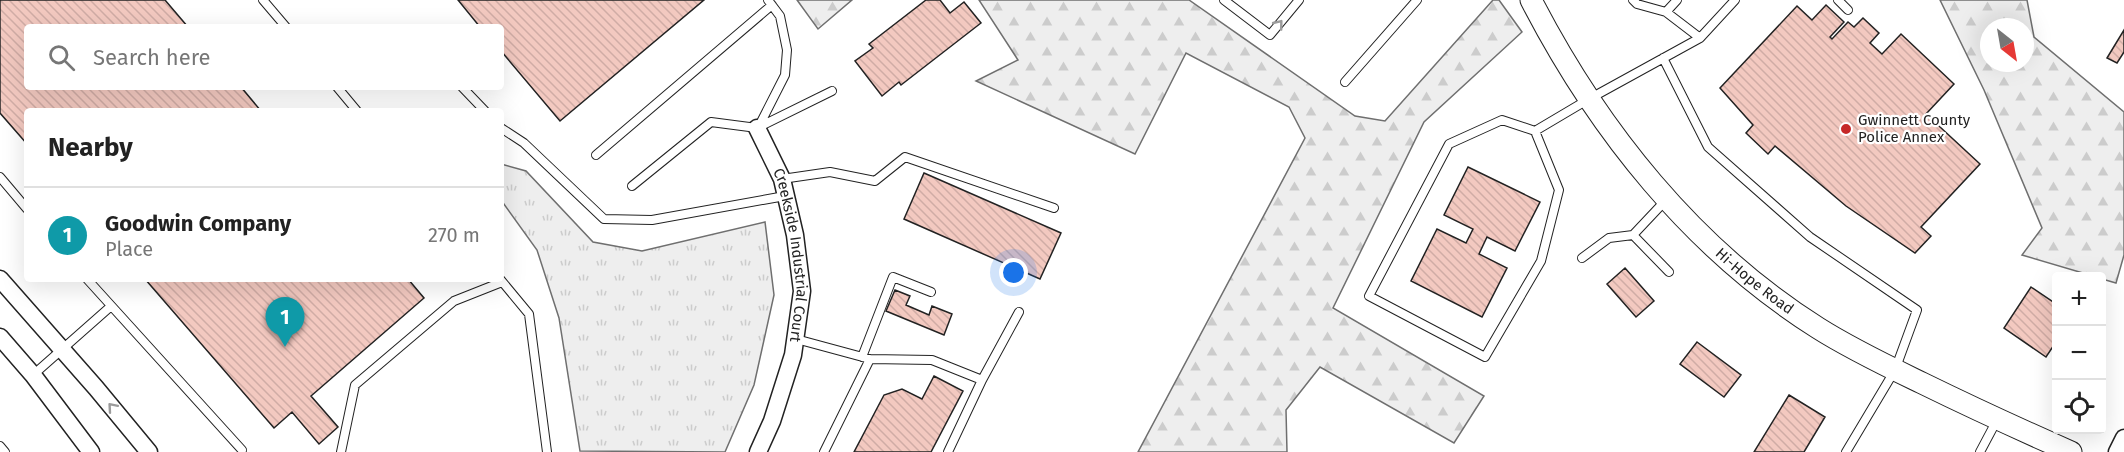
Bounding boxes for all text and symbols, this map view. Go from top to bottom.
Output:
north arrow [1980,18,2034,72]
one-way arrow [1272,20,1283,31]
search box [24,24,504,90]
icon: search [45,41,78,74]
text: Search here [93,44,211,71]
place label: Gwinnett County Police Annex [1858,111,1971,146]
marker: Gwinnett County Police Annex [1839,122,1853,136]
text: Nearby [48,132,133,163]
street label: Creekside Industrial Court [769,165,811,344]
text: Goodwin Company [105,210,291,237]
text: 1 [63,223,72,247]
text: 270 m [428,223,480,247]
text: Place [105,237,153,261]
street label: Hi-Hope Road [1712,244,1797,318]
your location [999,258,1028,287]
map controls [2052,272,2106,434]
button: + [2052,272,2106,326]
pin: 1 [266,298,304,347]
button: − [2052,326,2106,380]
button: locate [2052,380,2106,434]
one-way arrow [108,403,119,414]

